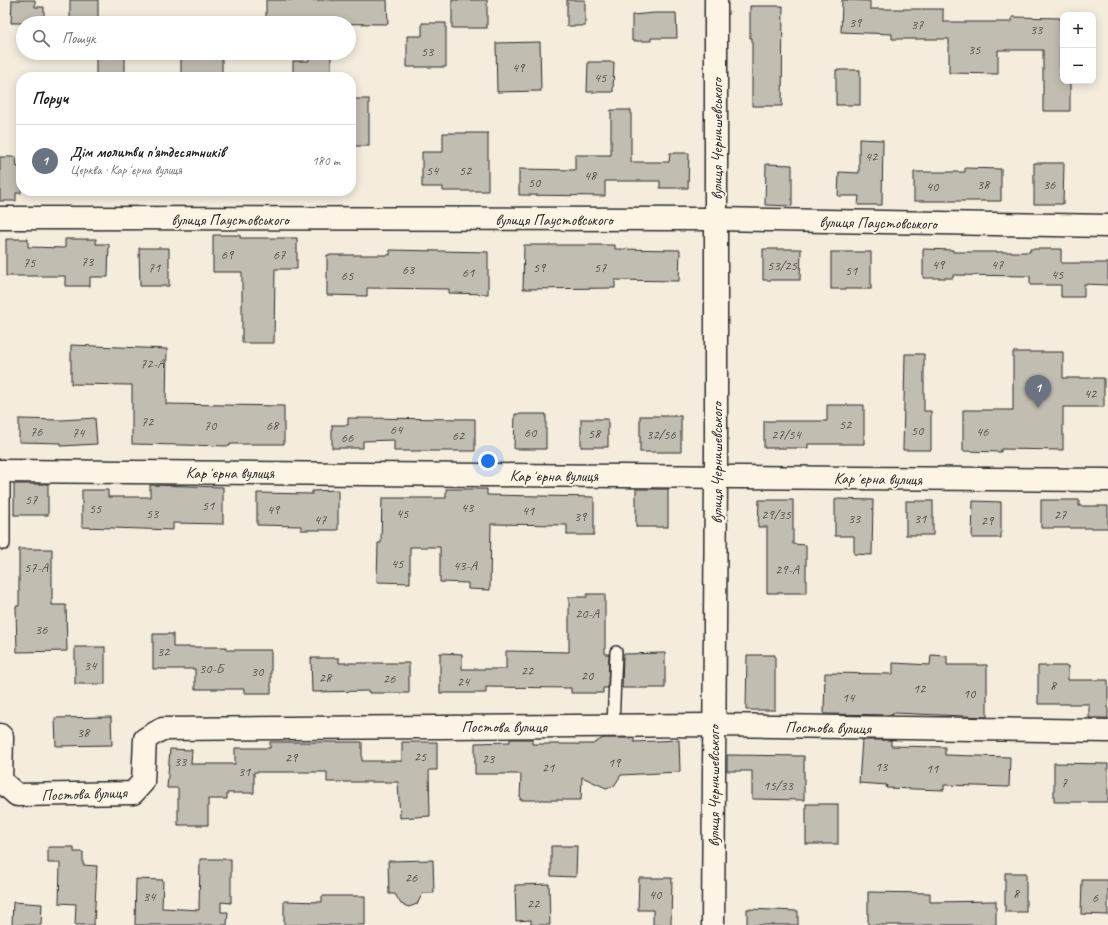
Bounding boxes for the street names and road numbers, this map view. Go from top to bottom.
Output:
street label: вулиця Чернишевського [707,76,727,200]
street label: вулиця Паустовського [171,210,291,230]
street label: вулиця Паустовського [495,210,615,230]
street label: вулиця Паустовського [819,212,939,234]
street label: вулиця Чернишевського [707,400,727,524]
street label: Карʼєрна вулиця [186,463,275,483]
street label: Карʼєрна вулиця [510,466,599,486]
street label: Карʼєрна вулиця [834,468,923,490]
street label: Постова вулиця [461,717,548,737]
street label: Постова вулиця [785,717,872,739]
street label: вулиця Чернишевського [704,723,724,847]
street label: Постова вулиця [41,782,129,805]

